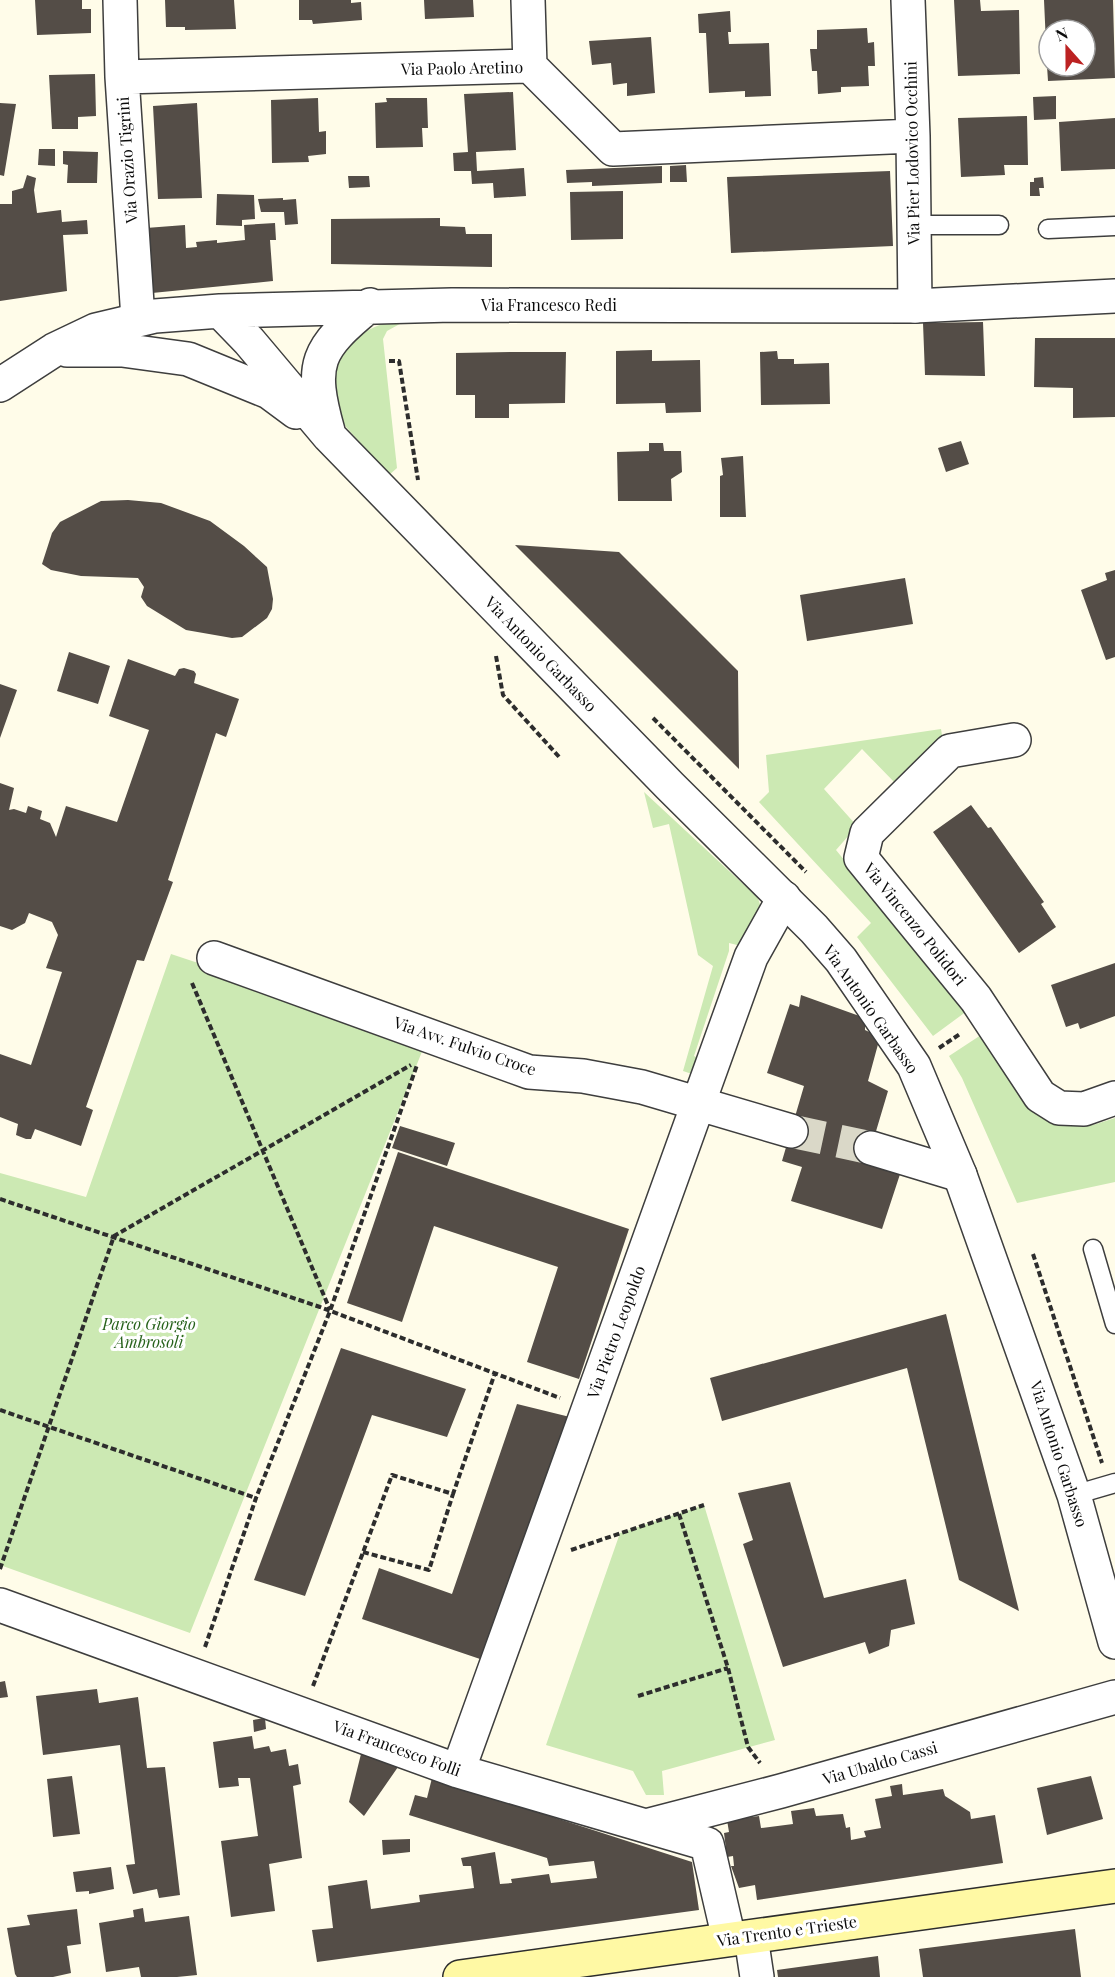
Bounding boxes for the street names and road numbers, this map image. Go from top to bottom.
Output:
street label: Via Paolo Aretino [400,56,523,79]
street label: Via Pier Lodovico Occhini [899,61,924,246]
street label: Via Orazio Tigrini [112,96,141,225]
street label: Via Francesco Redi [480,294,617,315]
street label: Via Antonio Garbasso [480,591,602,716]
street label: Via Vincenzo Polidori [859,857,972,990]
street label: Via Antonio Garbasso [818,939,924,1077]
street label: Via Avv. Fulvio Croce [390,1011,539,1080]
street label: Via Pietro Leopoldo [581,1262,649,1402]
street label: Via Antonio Garbasso [1026,1377,1093,1530]
street label: Via Francesco Folli [329,1714,464,1781]
street label: Via Ubaldo Cassi [819,1736,940,1789]
street label: Via Trento e Trieste [715,1910,858,1951]

